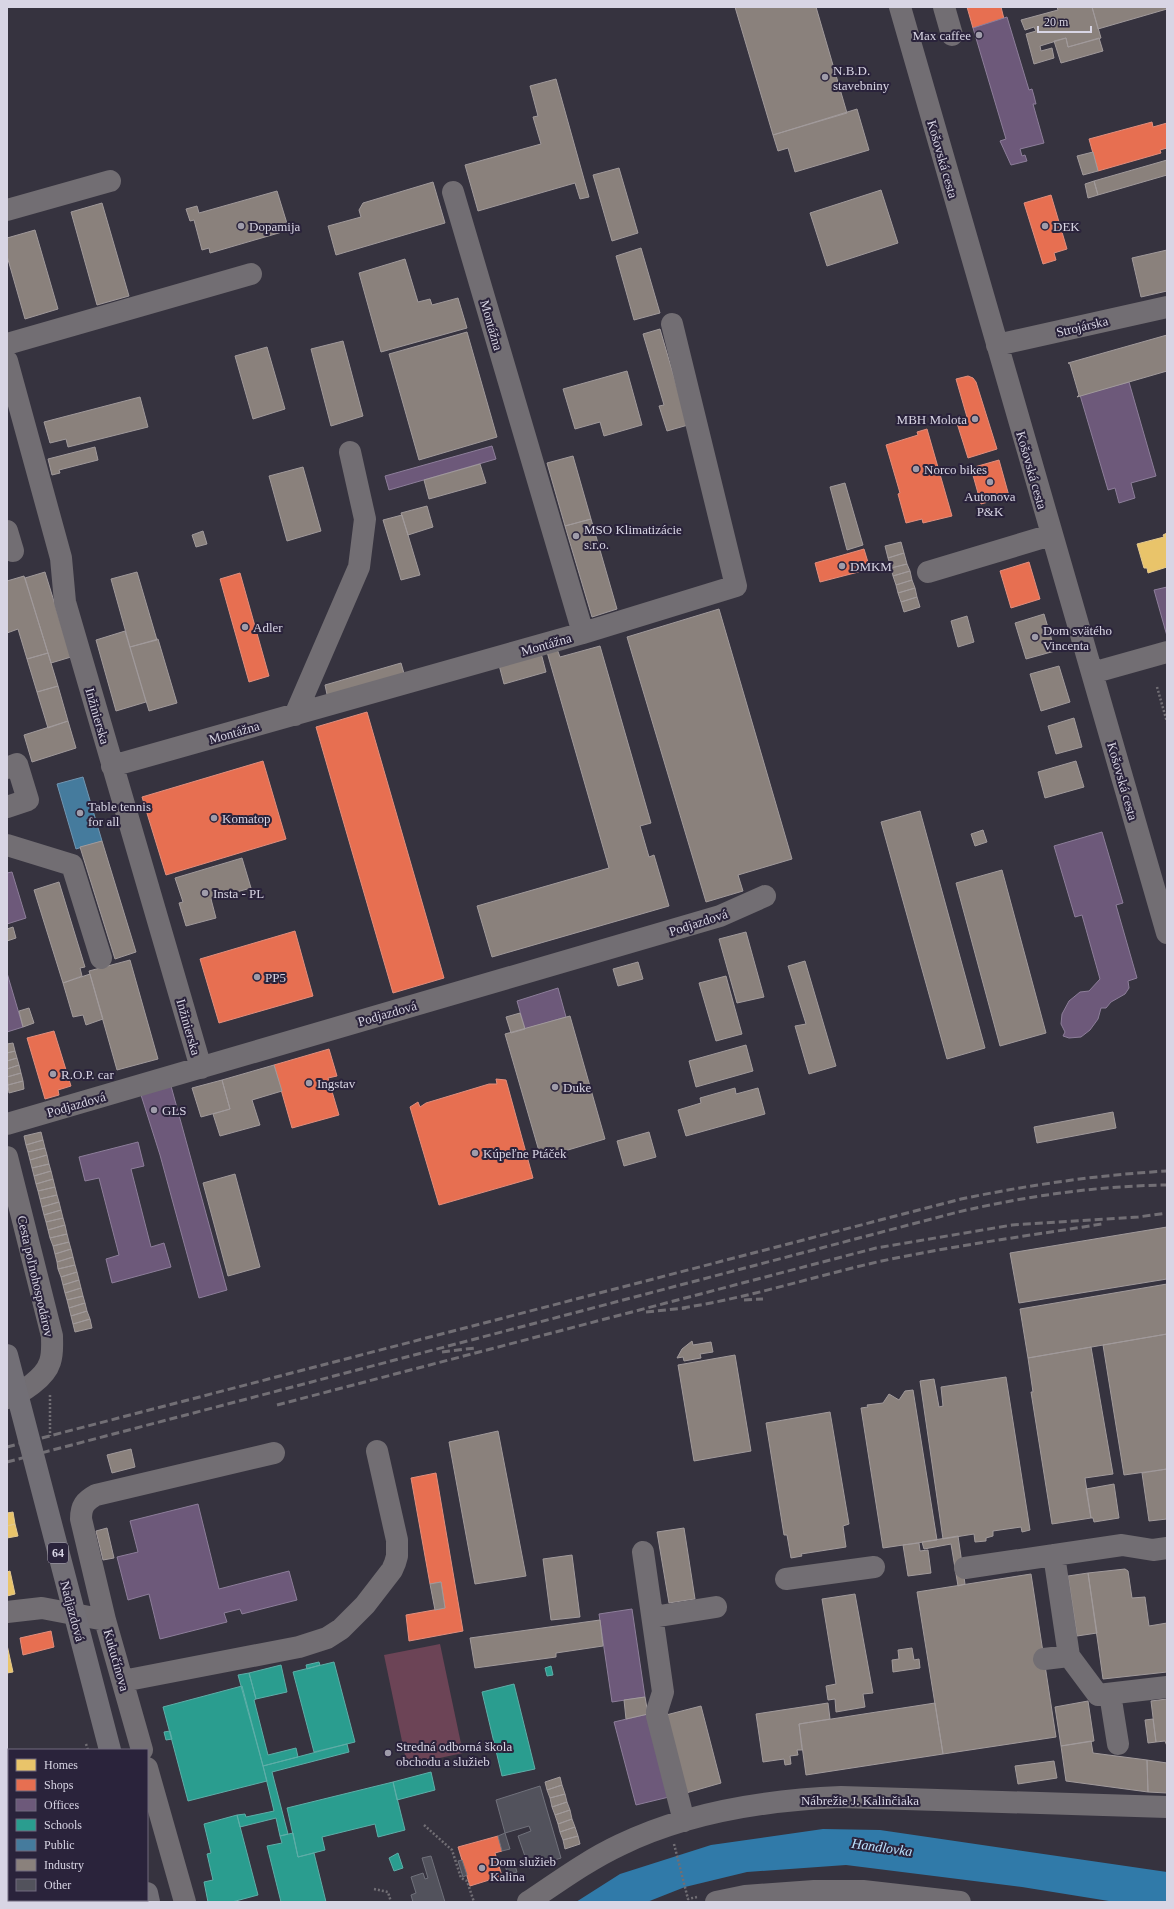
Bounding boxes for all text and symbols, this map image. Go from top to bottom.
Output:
scale bar [1038,8,1091,34]
text: 20 m [1044,15,1069,29]
place label: Max caffee [912,28,971,43]
marker: Max caffee [974,30,984,40]
place label: N.B.D. stavebniny [833,63,890,93]
marker: N.B.D. stavebniny [820,72,830,82]
street label: Košovská cesta [924,118,961,200]
place label: Dopamija [249,219,300,234]
place label: DEK [1053,219,1080,234]
marker: Dopamija [236,221,246,231]
marker: DEK [1040,221,1050,231]
street label: Montážna [477,298,506,352]
street label: Strojárska [1055,313,1110,340]
place label: MBH Molota [897,412,967,427]
marker: MBH Molota [970,414,980,424]
street label: Košovská cesta [1013,429,1050,511]
place label: Norco bikes [924,462,987,477]
marker: Norco bikes [911,464,921,474]
marker: Autonova P&K [985,477,995,487]
place label: Autonova P&K [964,489,1016,519]
place label: MSO Klimatizácie s.r.o. [584,522,682,552]
marker: MSO Klimatizácie s.r.o. [571,531,581,541]
place label: DMKM [850,559,892,574]
marker: DMKM [837,561,847,571]
place label: Adler [253,620,283,635]
marker: Adler [240,622,250,632]
place label: Dom svätého Vincenta [1043,623,1112,653]
street label: Montážna [519,630,573,659]
marker: Dom svätého Vincenta [1030,632,1040,642]
street label: Inžinierska [82,686,113,746]
street label: Montážna [207,718,261,747]
street label: Košovská cesta [1104,740,1141,822]
place label: Table tennis for all [88,799,151,829]
marker: Table tennis for all [75,808,85,818]
place label: Komatop [222,811,270,826]
marker: Komatop [209,813,219,823]
place label: Insta - PL [213,886,264,901]
marker: Insta - PL [200,888,210,898]
street label: Podjazdová [667,906,730,939]
place label: PP5 [265,970,286,985]
marker: PP5 [252,972,262,982]
street label: Inžinierska [173,997,204,1057]
street label: Podjazdová [356,998,419,1029]
place label: R.O.P. car [61,1067,114,1082]
marker: R.O.P. car [48,1069,58,1079]
place label: Ingstav [317,1076,356,1091]
marker: Ingstav [304,1078,314,1088]
place label: Duke [563,1080,591,1095]
marker: Duke [550,1082,560,1092]
street label: Podjazdová [45,1089,108,1120]
place label: GLS [162,1103,187,1118]
marker: GLS [149,1105,159,1115]
place label: Kúpeľne Ptáček [483,1146,567,1161]
marker: Kúpeľne Ptáček [470,1148,480,1158]
street label: Cesta poľnohospodárov [14,1214,57,1339]
road number: 64 [48,1543,68,1563]
street label: Nadjazdová [57,1579,88,1643]
street label: Kukučínova [101,1628,133,1693]
place label: Stredná odborná škola obchodu a služieb [396,1739,512,1769]
marker: Stredná odborná škola obchodu a služieb [383,1748,393,1758]
legend [8,1749,148,1901]
text: Homes [44,1758,78,1772]
text: Shops [44,1778,74,1792]
street label: Nábrežie J. Kalinčiaka [801,1793,919,1808]
text: Offices [44,1798,79,1812]
text: Schools [44,1818,82,1832]
water label: Handlovka [849,1836,913,1859]
text: Public [44,1838,75,1852]
place label: Dom služieb Kalina [490,1854,556,1884]
text: Industry [44,1858,84,1872]
marker: Dom služieb Kalina [477,1863,487,1873]
text: Other [44,1878,71,1892]

